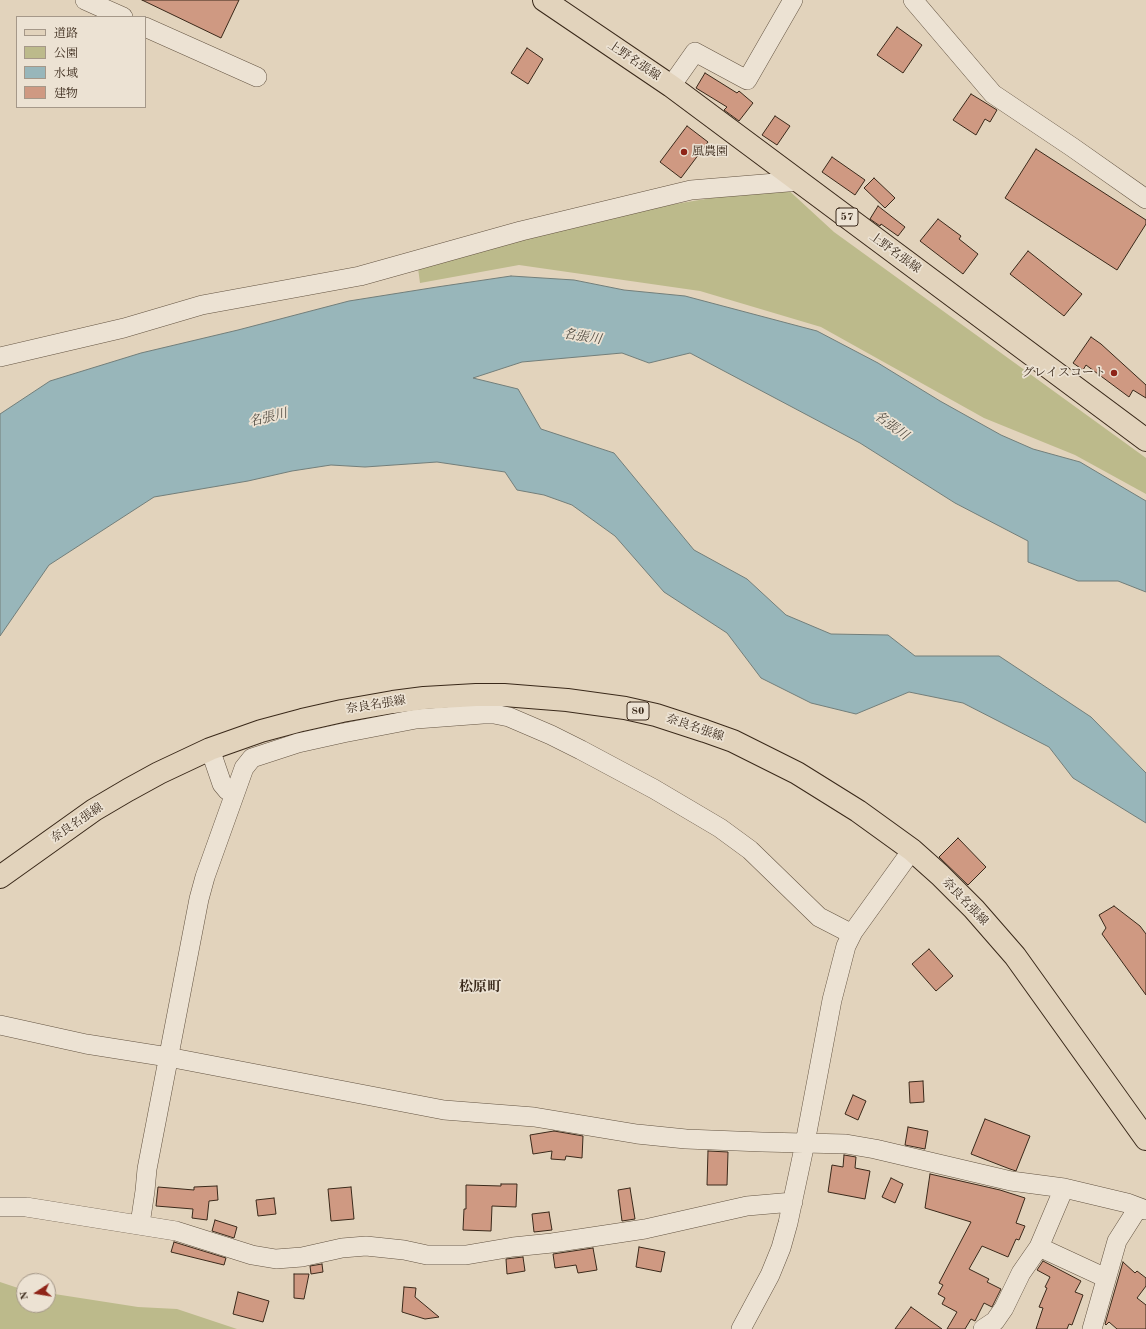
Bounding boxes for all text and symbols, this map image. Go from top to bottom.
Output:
legend [16,16,146,108]
text: 道路 [54,28,78,40]
street label: 上野名張線 [605,38,663,84]
text: 公園 [54,48,78,60]
text: 水域 [54,68,78,80]
text: 建物 [54,88,78,100]
place label: 風農園 [692,145,728,159]
marker: 風農園 [679,147,689,157]
road number: 57 [836,208,858,226]
street label: 上野名張線 [866,230,924,276]
water label: 名張川 [562,326,602,348]
place label: グレイスコート [1022,366,1106,380]
marker: グレイスコート [1109,368,1119,378]
water label: 名張川 [247,406,289,430]
water label: 名張川 [871,408,911,444]
street label: 奈良名張線 [345,693,407,717]
road number: 80 [627,702,649,720]
street label: 奈良名張線 [664,711,726,745]
street label: 奈良名張線 [48,800,106,846]
street label: 奈良名張線 [939,875,991,929]
district label: 松原町 [459,979,501,995]
north arrow [16,1273,56,1313]
text: N [18,1290,31,1301]

